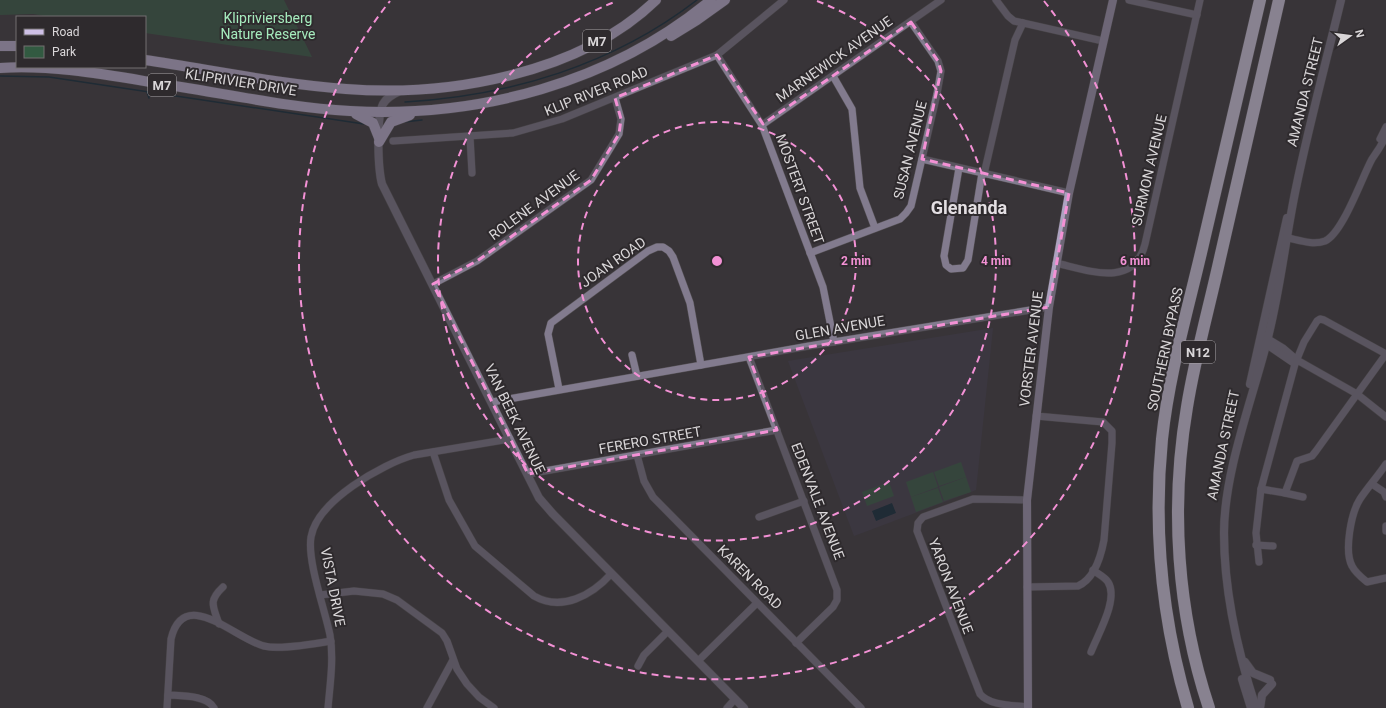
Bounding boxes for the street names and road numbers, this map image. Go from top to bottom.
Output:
street label: MARNEWICK AVENUE [773,13,895,105]
road number: M7 [583,30,611,52]
street label: AMANDA STREET [1284,35,1326,148]
street label: KLIP RIVER ROAD [542,63,650,119]
street label: KLIPRIVIER DRIVE [184,65,298,99]
road number: M7 [148,74,176,96]
street label: SUSAN AVENUE [890,99,930,201]
street label: SURMON AVENUE [1128,113,1170,227]
street label: MOSTERT STREET [773,132,828,247]
street label: ROLENE AVENUE [486,167,582,243]
street label: JOAN ROAD [577,234,649,290]
street label: SOUTHERN BYPASS [1144,286,1186,412]
street label: VORSTER AVENUE [1016,290,1046,408]
street label: GLEN AVENUE [794,312,886,344]
road number: N12 [1181,341,1215,363]
street label: VAN BEEK AVENUE [481,361,549,477]
street label: AMANDA STREET [1204,388,1243,501]
street label: FERERO STREET [598,423,703,457]
street label: EDENVALE AVENUE [788,440,848,562]
street label: YARON AVENUE [925,536,977,636]
street label: KAREN ROAD [715,542,785,612]
street label: VISTA DRIVE [318,546,348,628]

